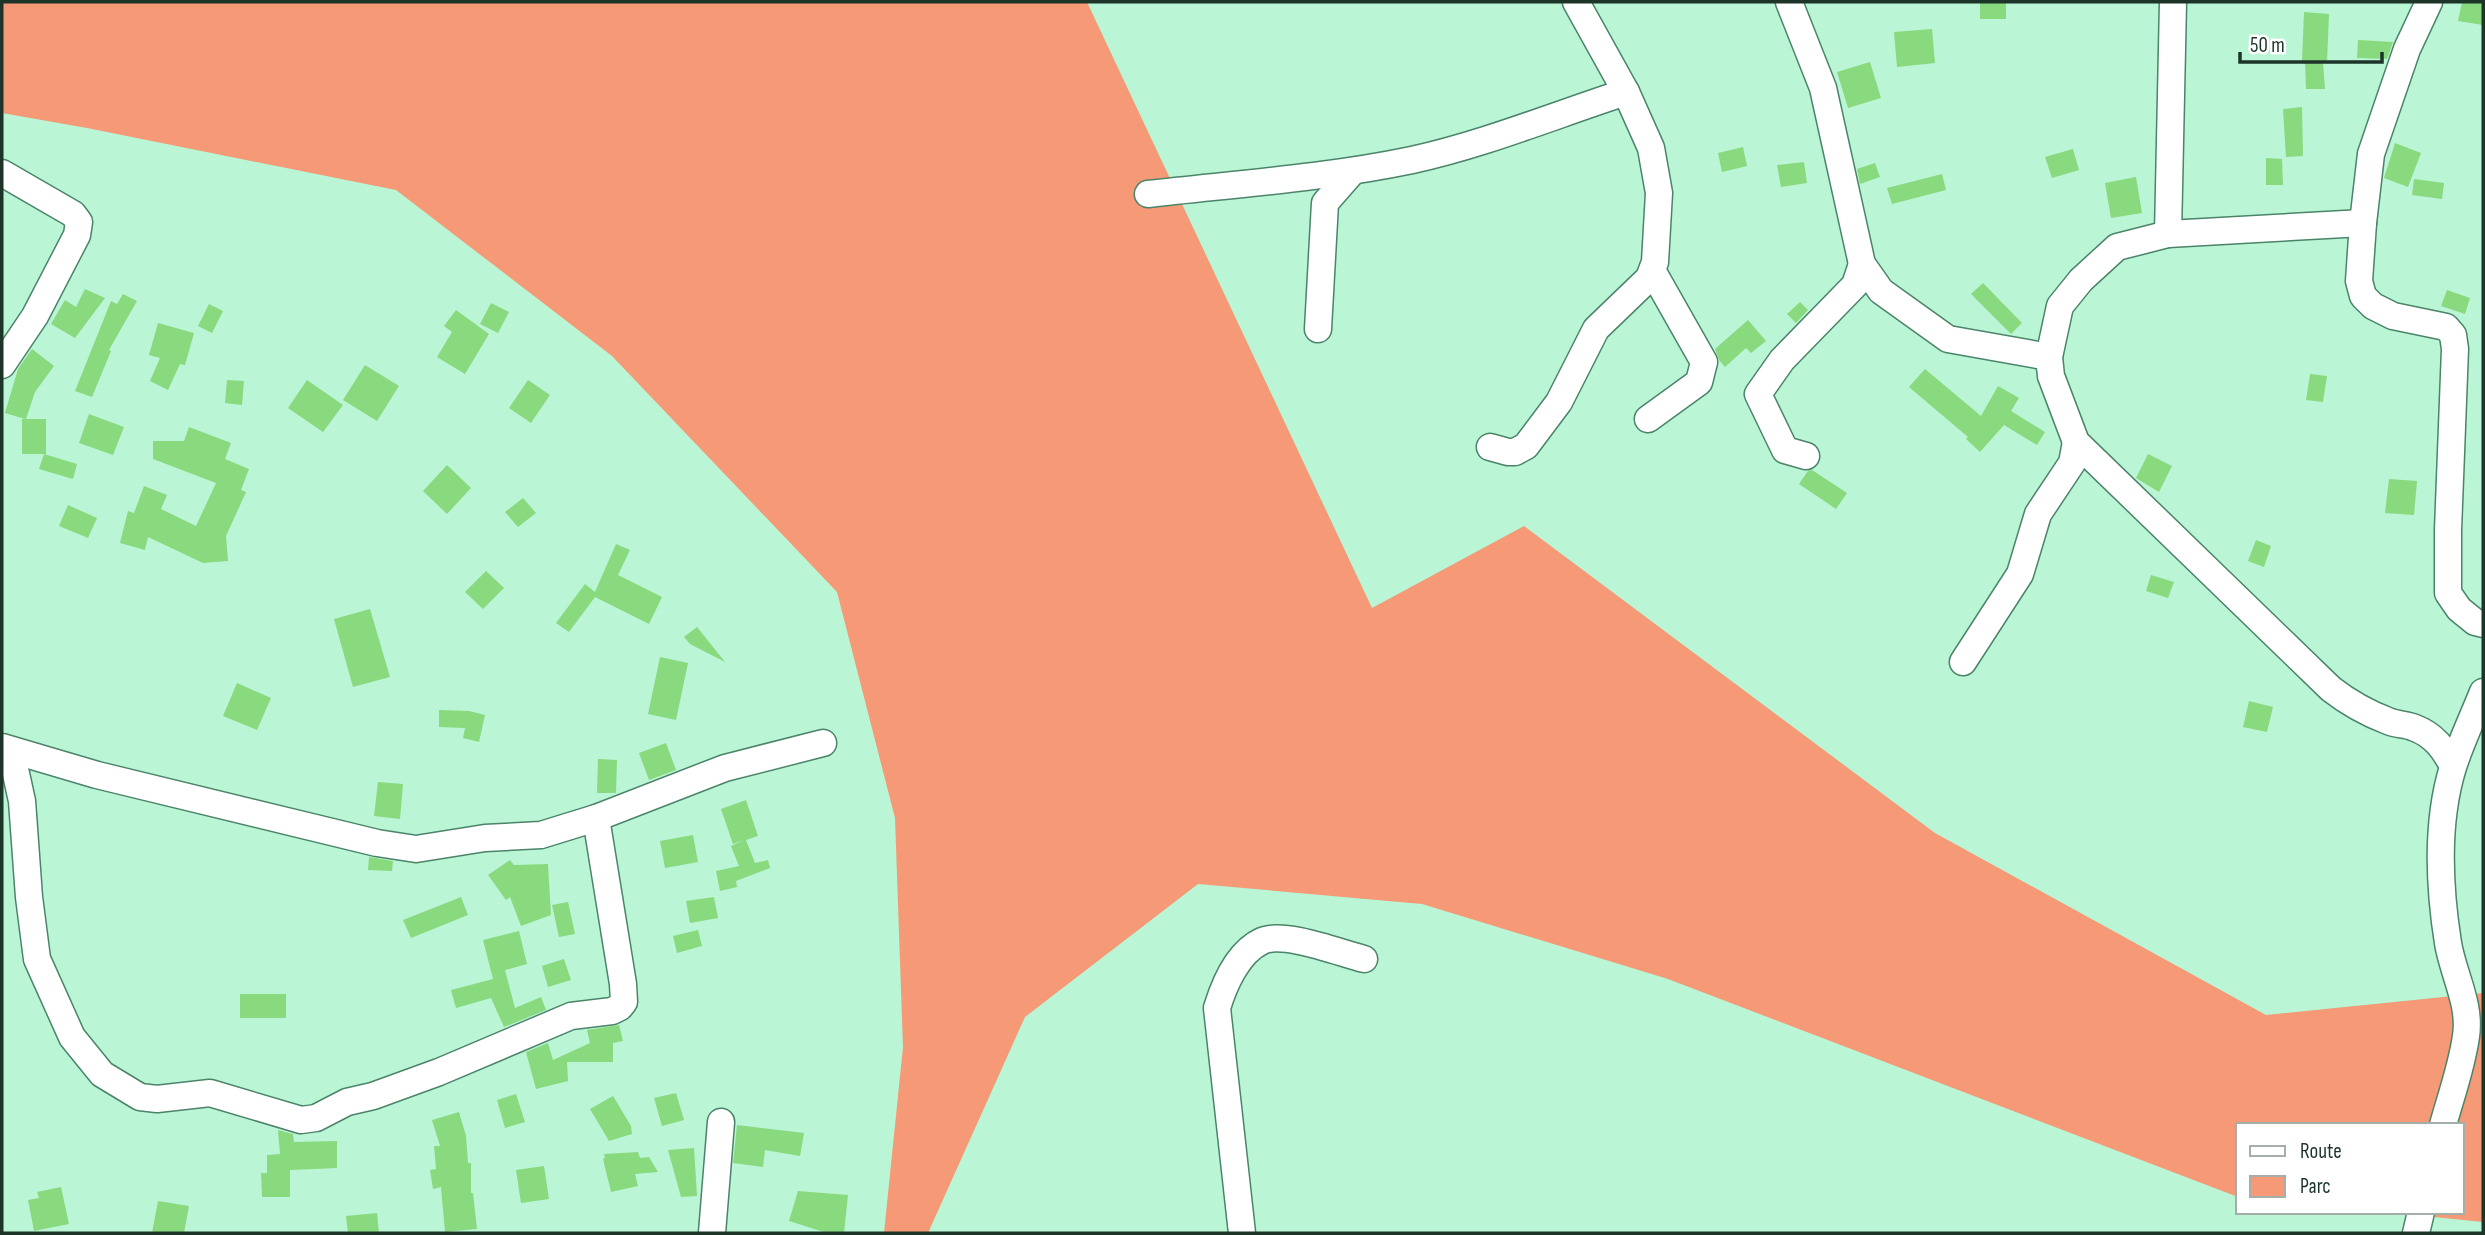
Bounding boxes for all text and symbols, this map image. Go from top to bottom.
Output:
scale bar [2240,21,2382,65]
text: 50 m [2250,33,2285,58]
legend [2236,1123,2464,1214]
text: Route [2300,1139,2342,1164]
text: Parc [2300,1174,2331,1199]

